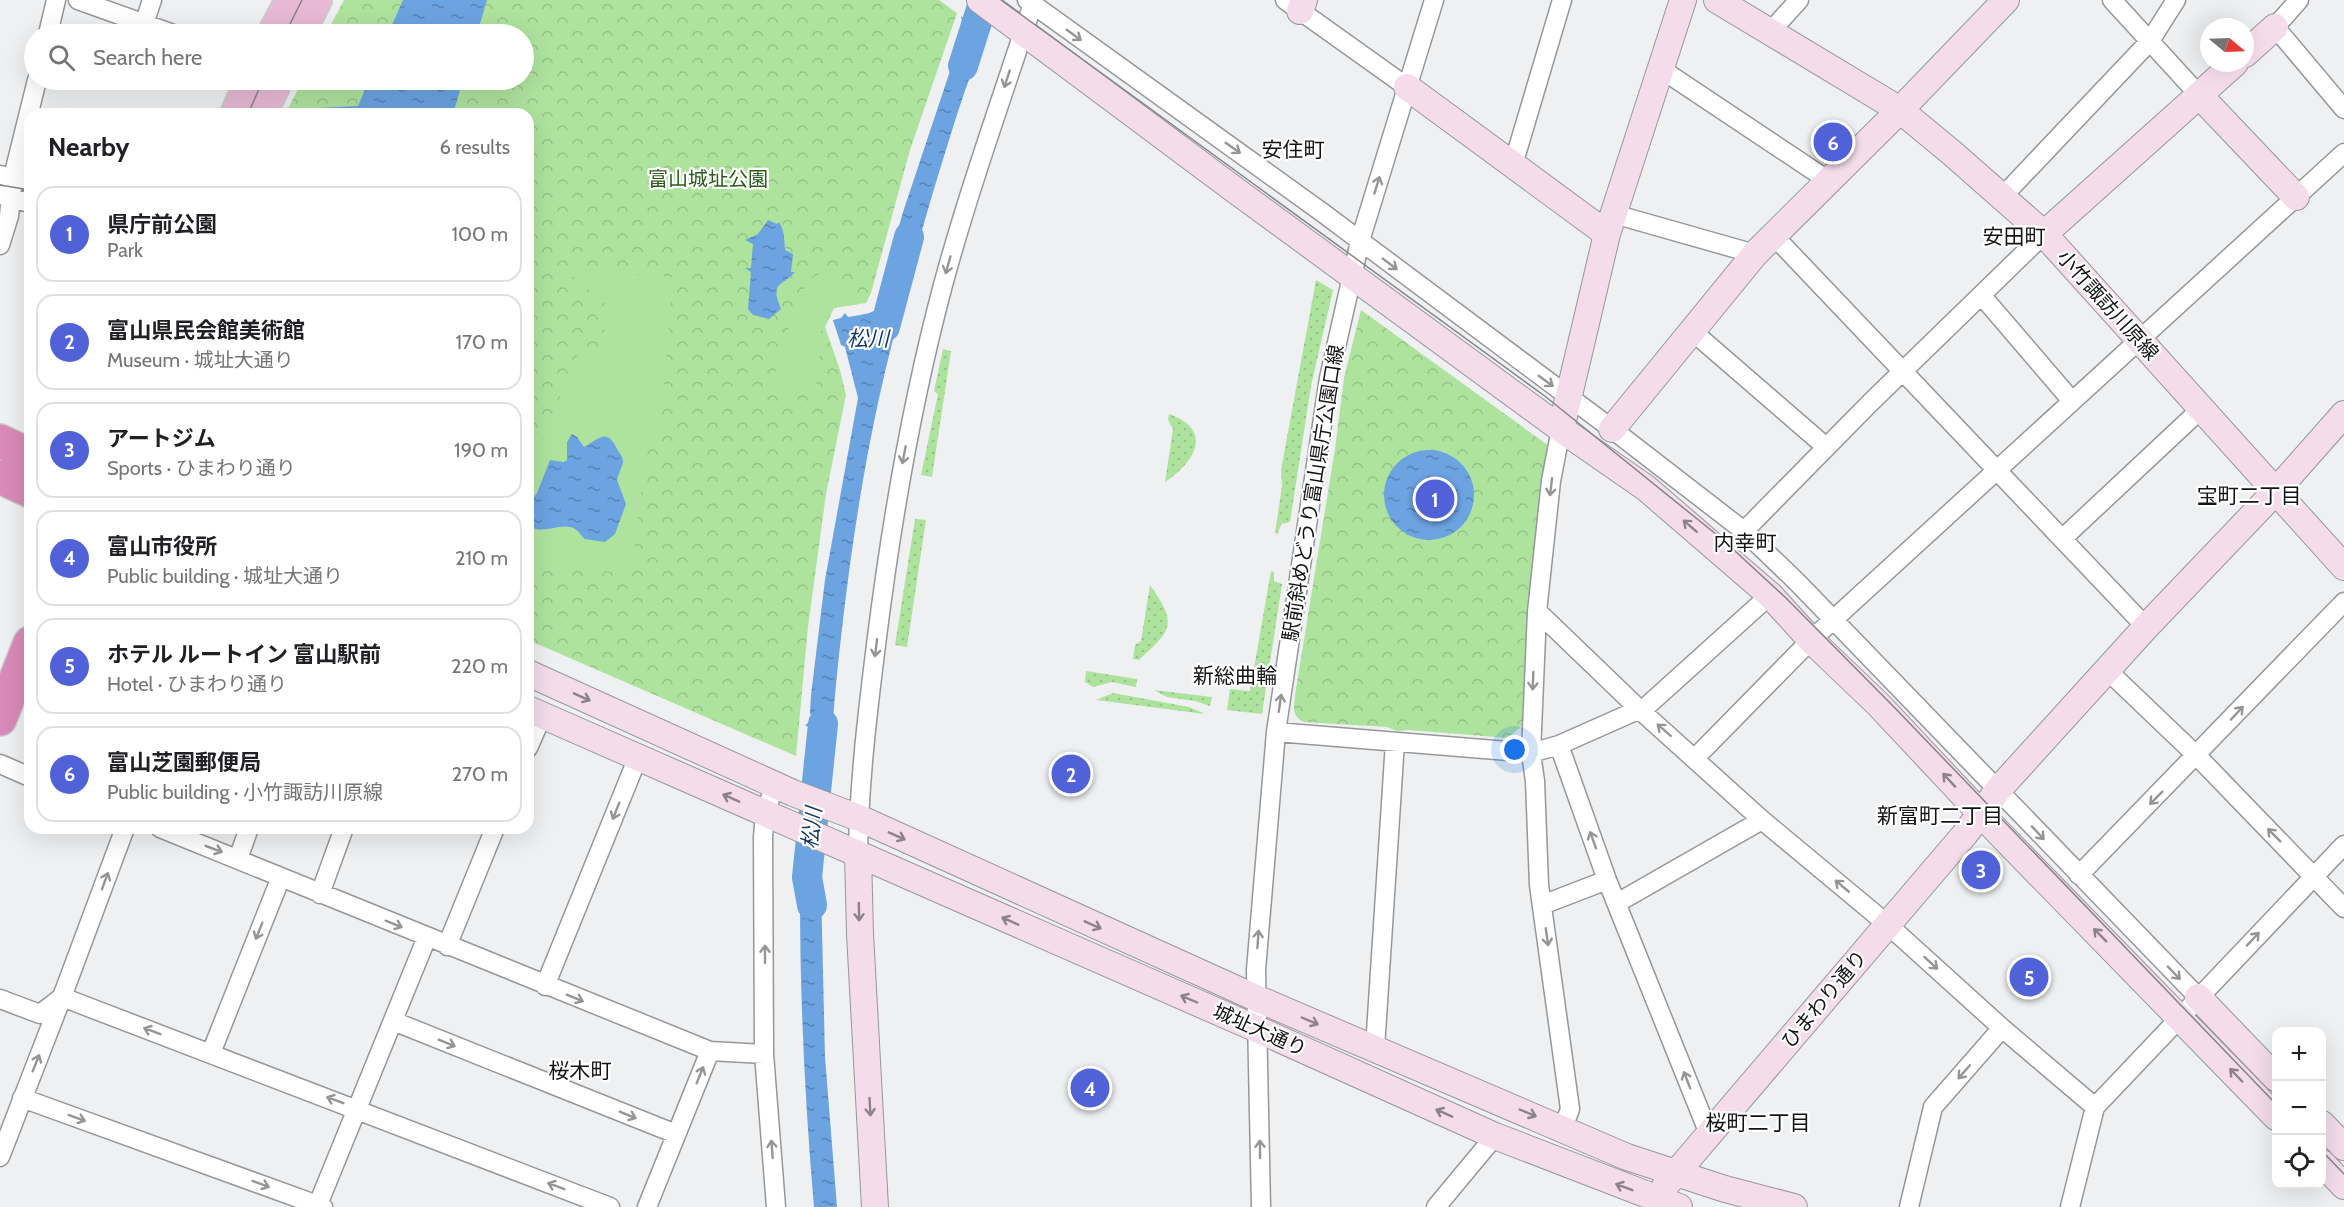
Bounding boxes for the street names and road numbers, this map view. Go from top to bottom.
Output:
street label: 小竹諏訪川原線 [2052,245,2164,365]
street label: 駅前斜めどうり富山県庁公園口線 [1278,343,1348,643]
street label: ひまわり通り [1776,945,1872,1053]
street label: 城址大通り [1209,999,1311,1061]

